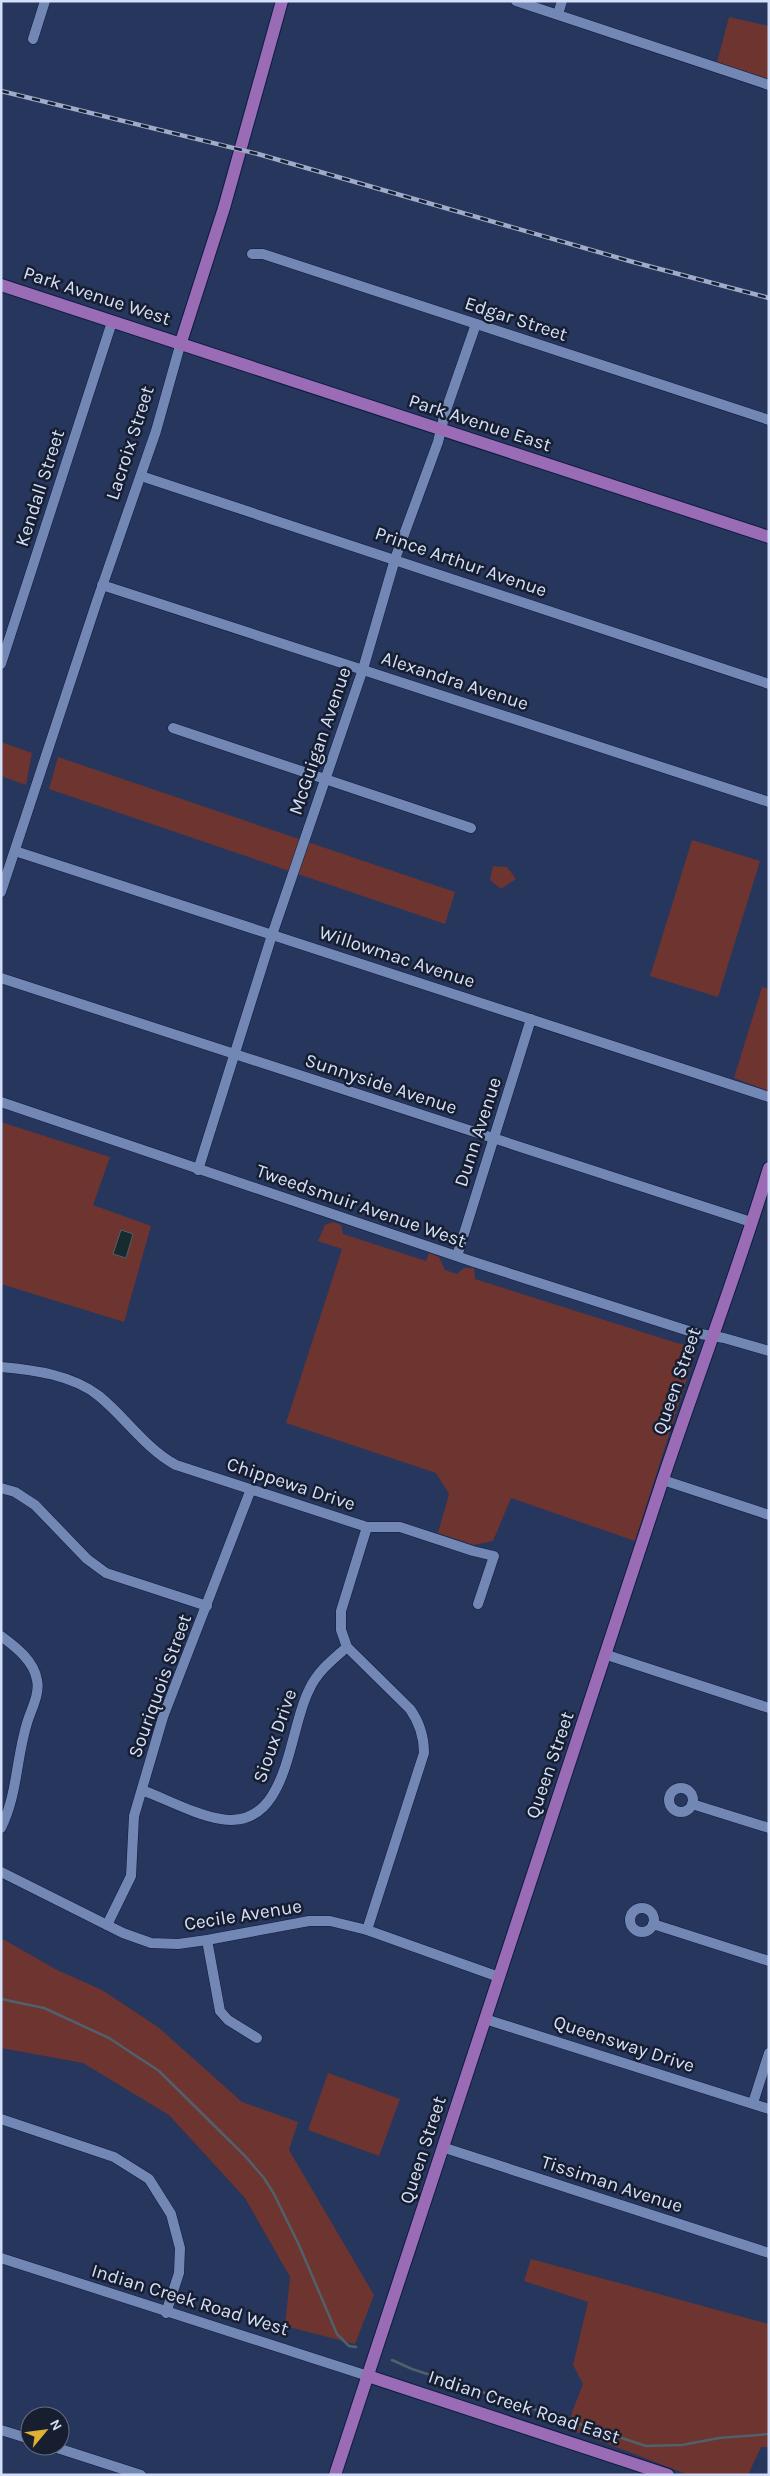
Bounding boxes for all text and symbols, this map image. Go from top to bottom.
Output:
street label: Park Avenue West [21,262,173,330]
street label: Edgar Street [462,292,570,346]
street label: Lacroix Street [101,383,159,503]
street label: Park Avenue East [406,390,554,456]
street label: Kendall Street [11,427,69,549]
street label: Prince Arthur Avenue [372,522,550,602]
street label: Alexandra Avenue [379,647,531,715]
street label: McGuigan Avenue [284,664,356,818]
street label: Willowmac Avenue [316,921,478,993]
street label: Sunnyside Avenue [302,1049,460,1119]
street label: Dunn Avenue [450,1074,506,1190]
street label: Tweedsmuir Avenue West [253,1160,469,1252]
street label: Queen Street [648,1325,706,1437]
street label: Chippewa Drive [224,1453,358,1515]
street label: Souriquois Street [124,1611,196,1761]
street label: Sioux Drive [249,1686,301,1786]
street label: Queen Street [521,1709,579,1821]
street label: Cecile Avenue [183,1895,303,1935]
street label: Queensway Drive [551,2011,697,2077]
street label: Queen Street [395,2094,451,2206]
street label: Tissiman Avenue [538,2151,686,2217]
street label: Indian Creek Road West [89,2260,291,2340]
street label: Indian Creek Road East [426,2366,622,2448]
north arrow [20,2406,70,2456]
text: N [46,2416,66,2433]

